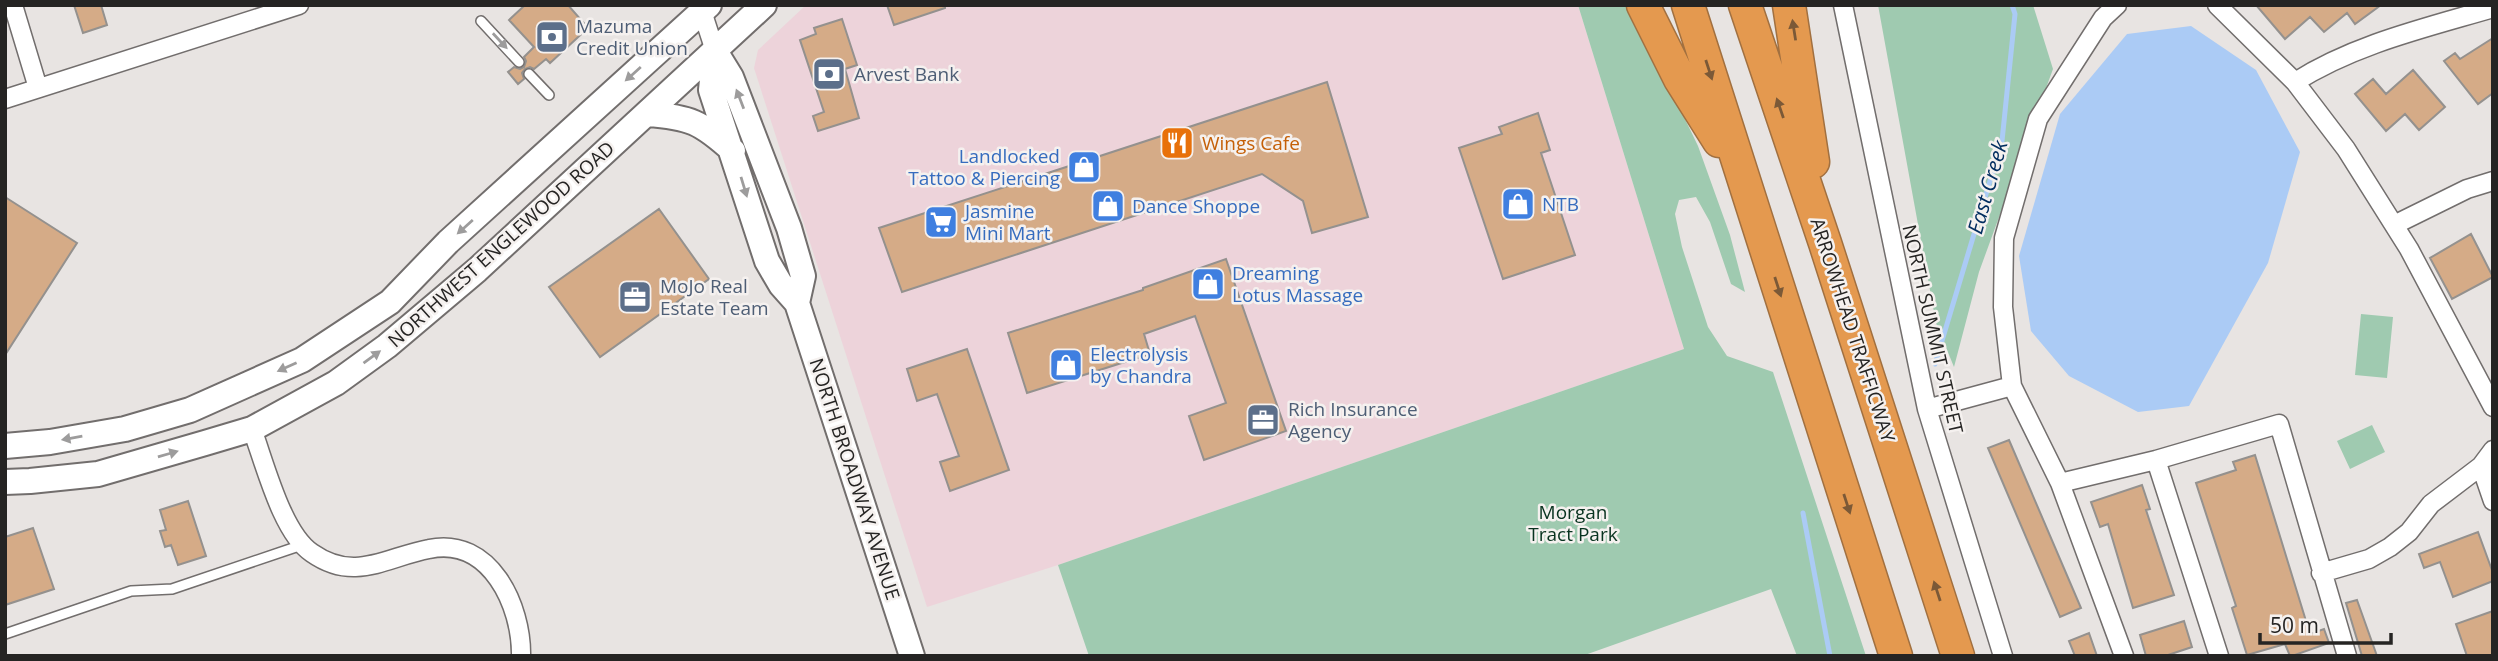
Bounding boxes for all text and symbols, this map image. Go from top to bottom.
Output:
place label: Mazuma Credit Union [576,13,688,61]
bank icon: Mazuma Credit Union [533,18,571,56]
one-way arrow [1788,19,1799,41]
one-way arrow [492,32,508,50]
bank icon: Arvest Bank [810,55,848,93]
one-way arrow [1704,60,1714,81]
place label: Arvest Bank [854,61,959,87]
one-way arrow [624,66,642,82]
one-way arrow [734,89,745,110]
one-way arrow [1774,98,1785,119]
restaurant icon: Wings Cafe [1158,124,1196,162]
place label: Wings Cafe [1202,130,1300,156]
street label: NORTHWEST ENGLEWOOD ROAD [382,135,620,353]
water label: East Creek [1960,136,2014,237]
place label: Landlocked Tattoo & Piercing [908,143,1060,191]
shop icon: Landlocked Tattoo & Piercing [1065,148,1103,186]
one-way arrow [740,177,750,198]
shop icon: NTB [1499,185,1537,223]
shop icon: Dance Shoppe [1089,187,1127,225]
place label: NTB [1542,191,1579,217]
place label: Dance Shoppe [1132,193,1260,219]
place label: Jasmine Mini Mart [963,198,1051,246]
supermarket icon: Jasmine Mini Mart [922,203,960,241]
street label: ARROWHEAD TRAFFICWAY [1804,215,1902,446]
one-way arrow [456,219,474,235]
street label: NORTH SUMMIT STREET [1896,222,1970,436]
place label: Dreaming Lotus Massage [1232,260,1363,308]
shop icon: Dreaming Lotus Massage [1189,265,1227,303]
place label: MoJo Real Estate Team [660,273,769,321]
one-way arrow [1773,277,1784,298]
office icon: MoJo Real Estate Team [616,278,654,316]
place label: Electrolysis by Chandra [1090,341,1192,389]
shop icon: Electrolysis by Chandra [1047,346,1085,384]
one-way arrow [363,350,381,364]
street label: NORTH BROADWAY AVENUE [804,355,906,603]
one-way arrow [277,361,297,373]
place label: Rich Insurance Agency [1288,396,1418,444]
office icon: Rich Insurance Agency [1244,401,1282,439]
one-way arrow [61,433,83,444]
one-way arrow [158,448,179,458]
one-way arrow [1843,493,1853,514]
park label: Morgan Tract Park [1528,499,1618,547]
one-way arrow [1931,580,1942,601]
scale bar [2260,602,2391,646]
text: 50 m [2270,611,2319,639]

